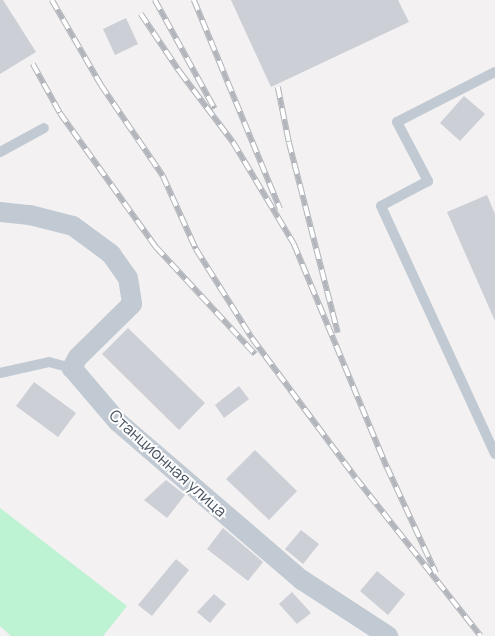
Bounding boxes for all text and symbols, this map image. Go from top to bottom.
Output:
street label: Станционная улица [105,405,231,521]

